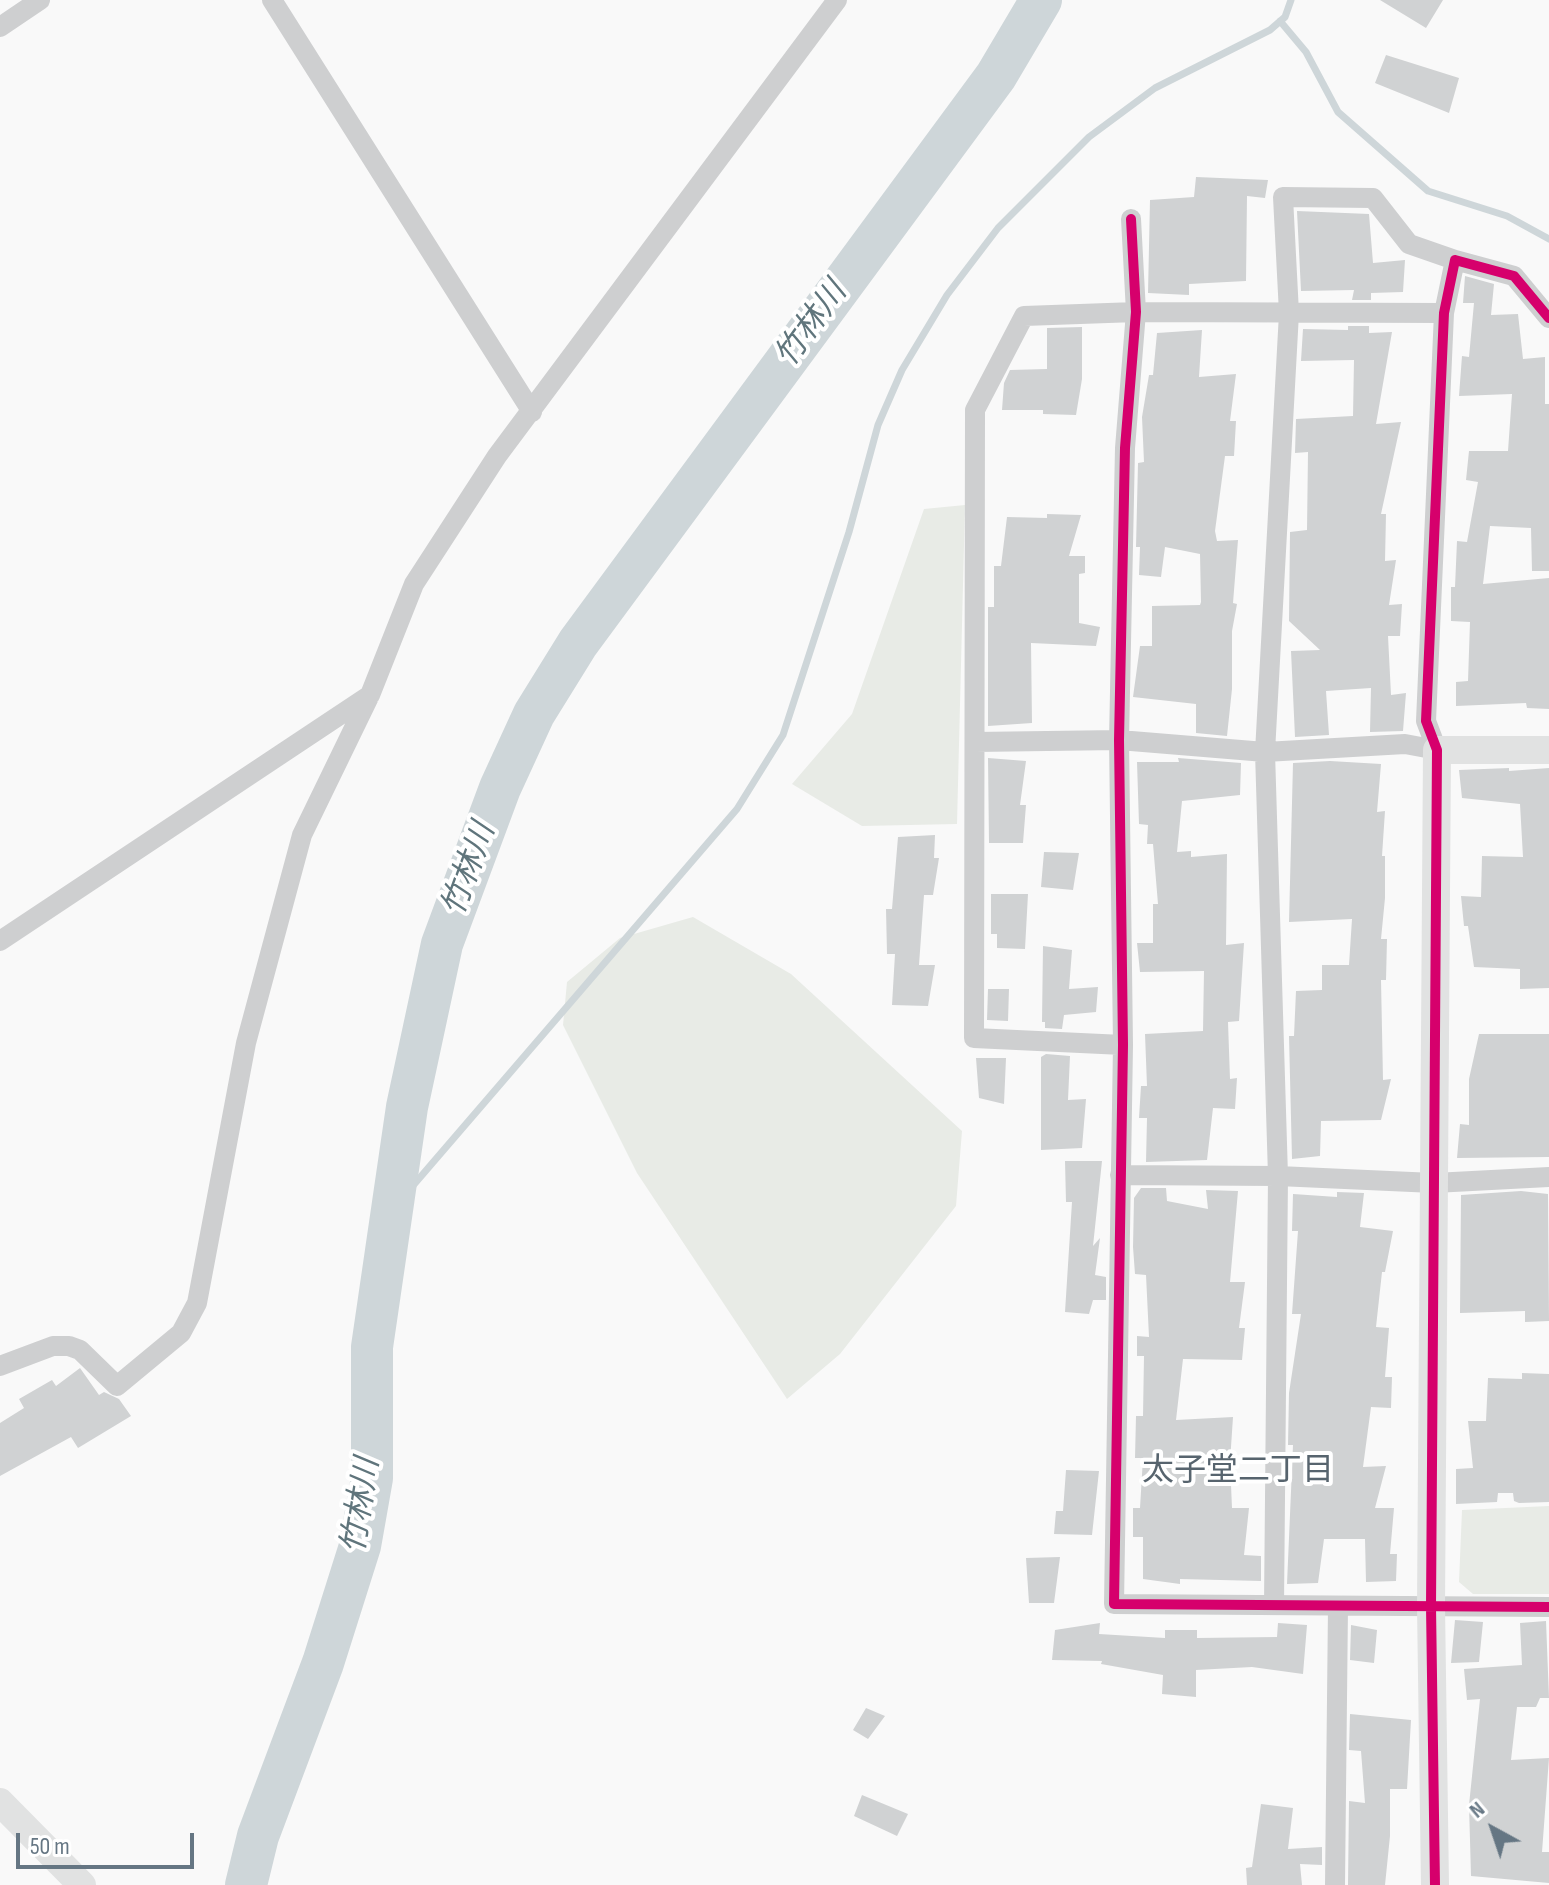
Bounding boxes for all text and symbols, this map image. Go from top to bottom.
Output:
water label: 竹林川 [768,275,856,375]
water label: 竹林川 [436,818,504,922]
district label: 太子堂二丁目 [1142,1453,1334,1491]
water label: 竹林川 [336,1456,388,1556]
north arrow [1453,1789,1533,1869]
text: N [1464,1796,1490,1824]
scale bar [20,1817,198,1867]
text: 50 m [30,1832,70,1861]

